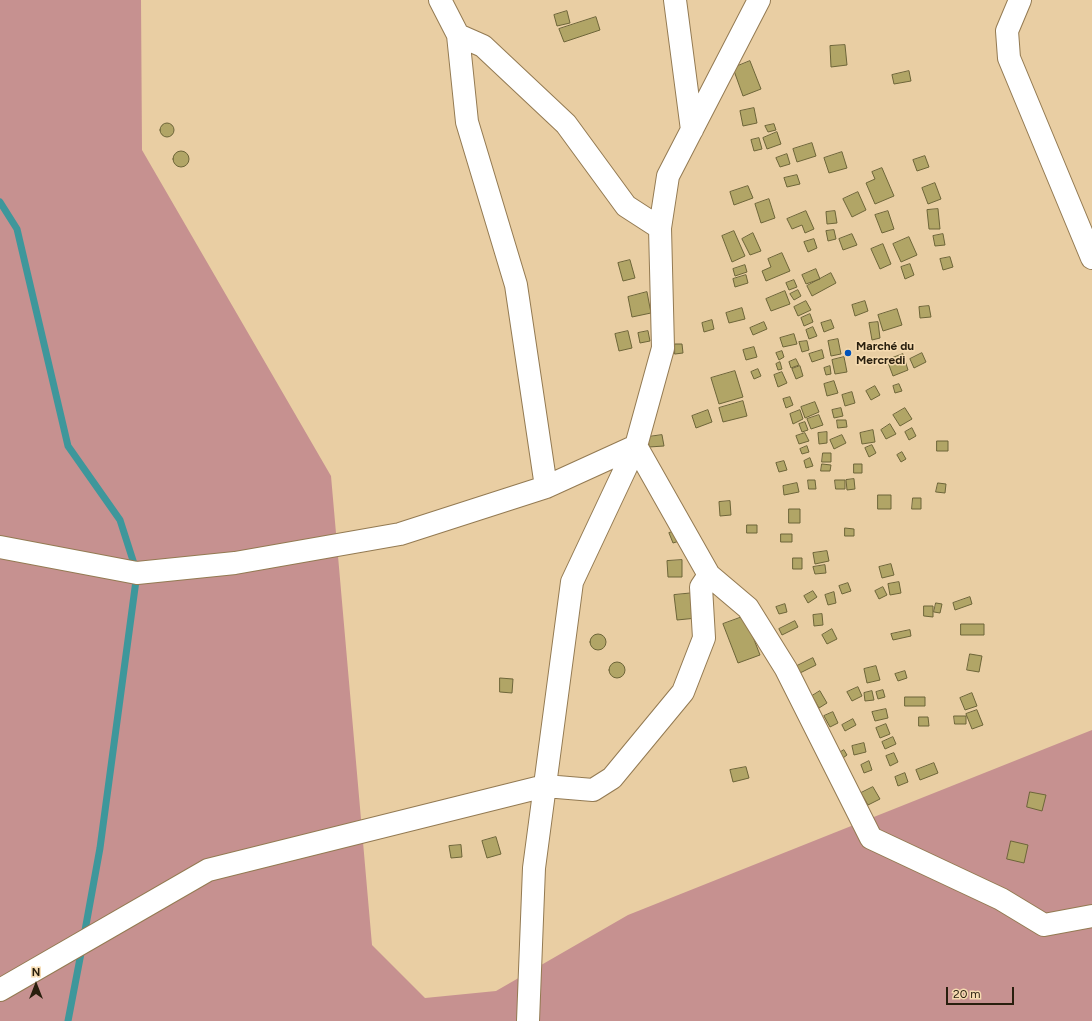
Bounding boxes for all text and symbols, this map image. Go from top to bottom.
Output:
place label: Marché du Mercredi [856,339,914,367]
marker: Marché du Mercredi [843,348,853,358]
north arrow [16,965,56,1005]
text: N [32,966,40,979]
scale bar [948,979,1016,1005]
text: 20 m [953,987,981,1001]

